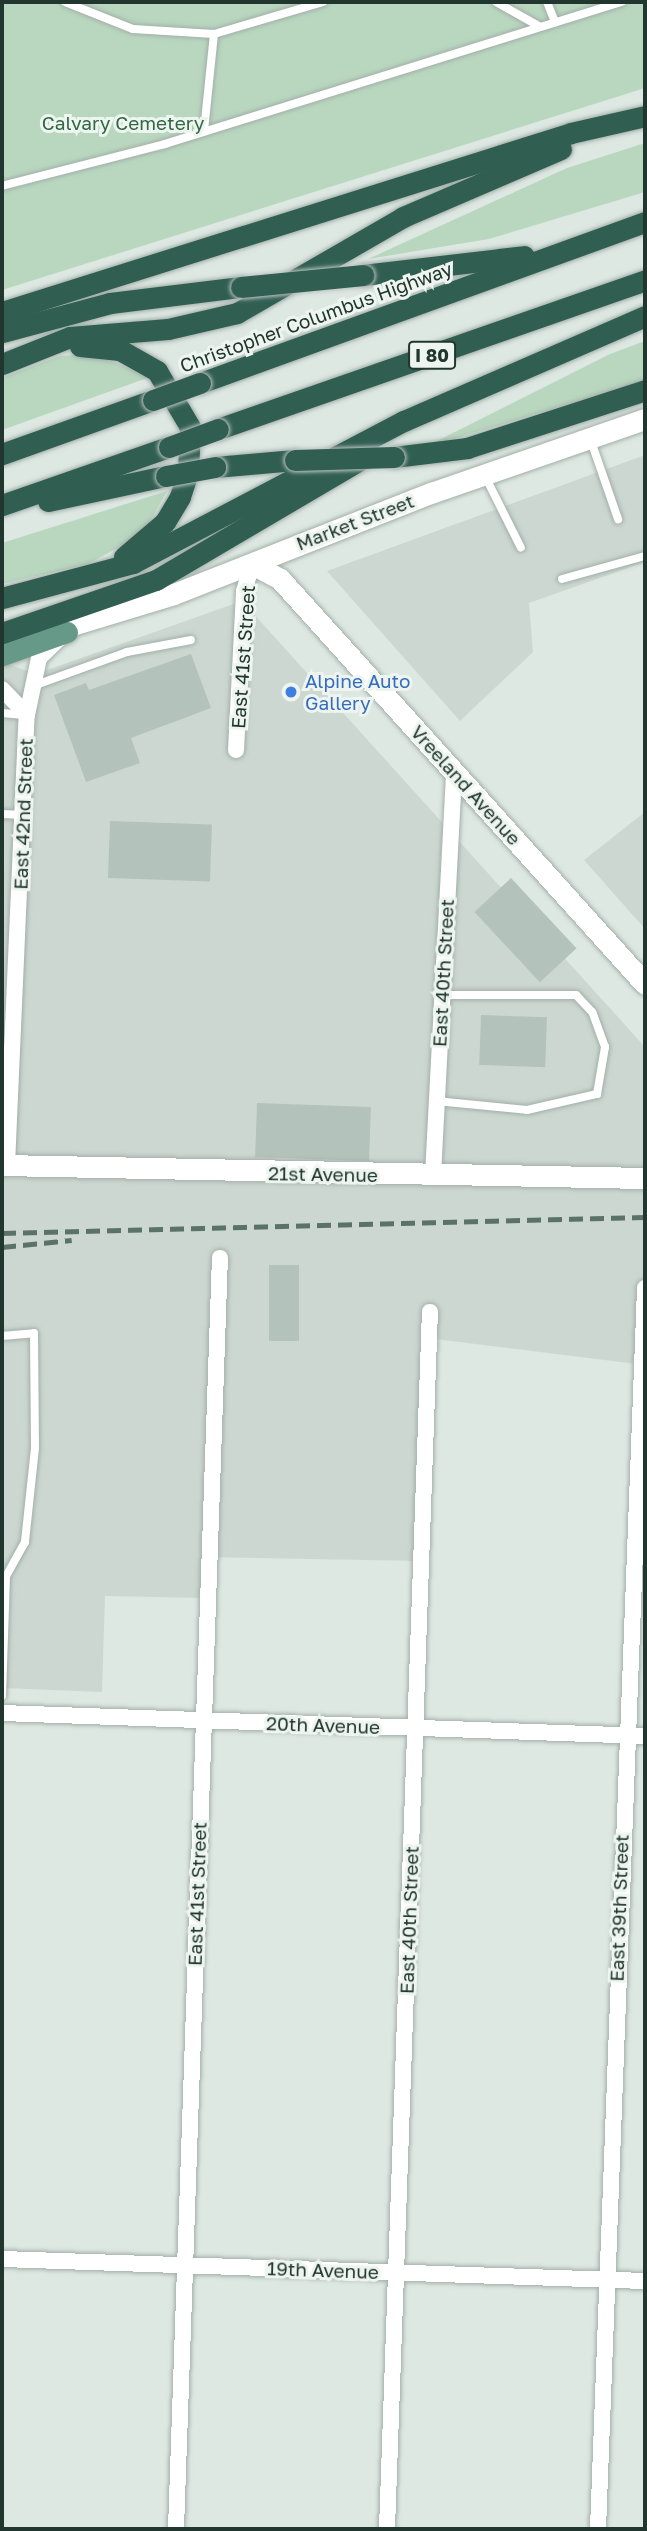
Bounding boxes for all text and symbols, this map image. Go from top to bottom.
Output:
park label: Calvary Cemetery [42,112,204,134]
street label: Christopher Columbus Highway [177,257,455,377]
road number: I 80 [408,340,457,370]
street label: Market Street [293,489,417,555]
street label: East 41st Street [227,584,259,730]
place label: Alpine Auto Gallery [305,670,411,714]
marker: Alpine Auto Gallery [283,684,299,700]
street label: Vreeland Avenue [406,720,526,850]
street label: East 42nd Street [9,738,37,890]
street label: East 40th Street [428,898,458,1048]
street label: 21st Avenue [268,1162,378,1186]
street label: 20th Avenue [266,1712,380,1738]
street label: East 41st Street [183,1822,211,1966]
street label: East 39th Street [605,1834,633,1982]
street label: East 40th Street [395,1846,423,1994]
street label: 19th Avenue [267,2257,379,2283]

